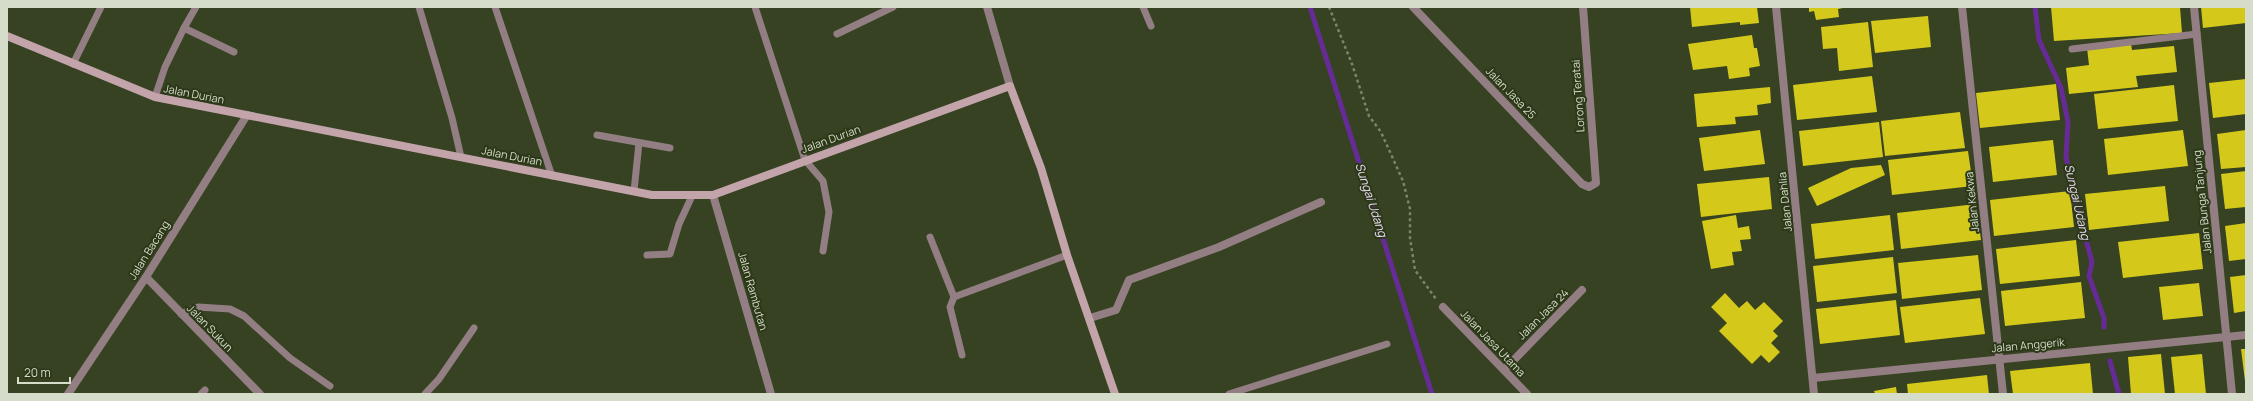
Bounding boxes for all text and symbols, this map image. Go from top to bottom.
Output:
street label: Lorong Teratai [1567,59,1588,133]
street label: Jalan Jasa 25 [1483,64,1540,122]
street label: Jalan Durian [162,80,226,107]
street label: Jalan Durian [799,121,862,156]
street label: Jalan Durian [480,142,544,169]
street label: Jalan Bunga Tanjung [2189,150,2214,255]
water label: Sungai Udang [1351,161,1392,240]
water label: Sungai Udang [2061,162,2095,242]
street label: Jalan Dahlia [1774,171,1795,233]
street label: Jalan Kekwa [1961,171,1982,233]
street label: Jalan Bacang [125,217,173,282]
street label: Jalan Rambutan [735,250,772,332]
street label: Jalan Jasa 24 [1514,285,1571,342]
street label: Jalan Sukun [184,301,237,355]
street label: Jalan Jasa Utama [1458,306,1529,379]
street label: Jalan Anggerik [1991,334,2066,355]
scale bar [18,359,70,385]
text: 20 m [24,364,51,381]

